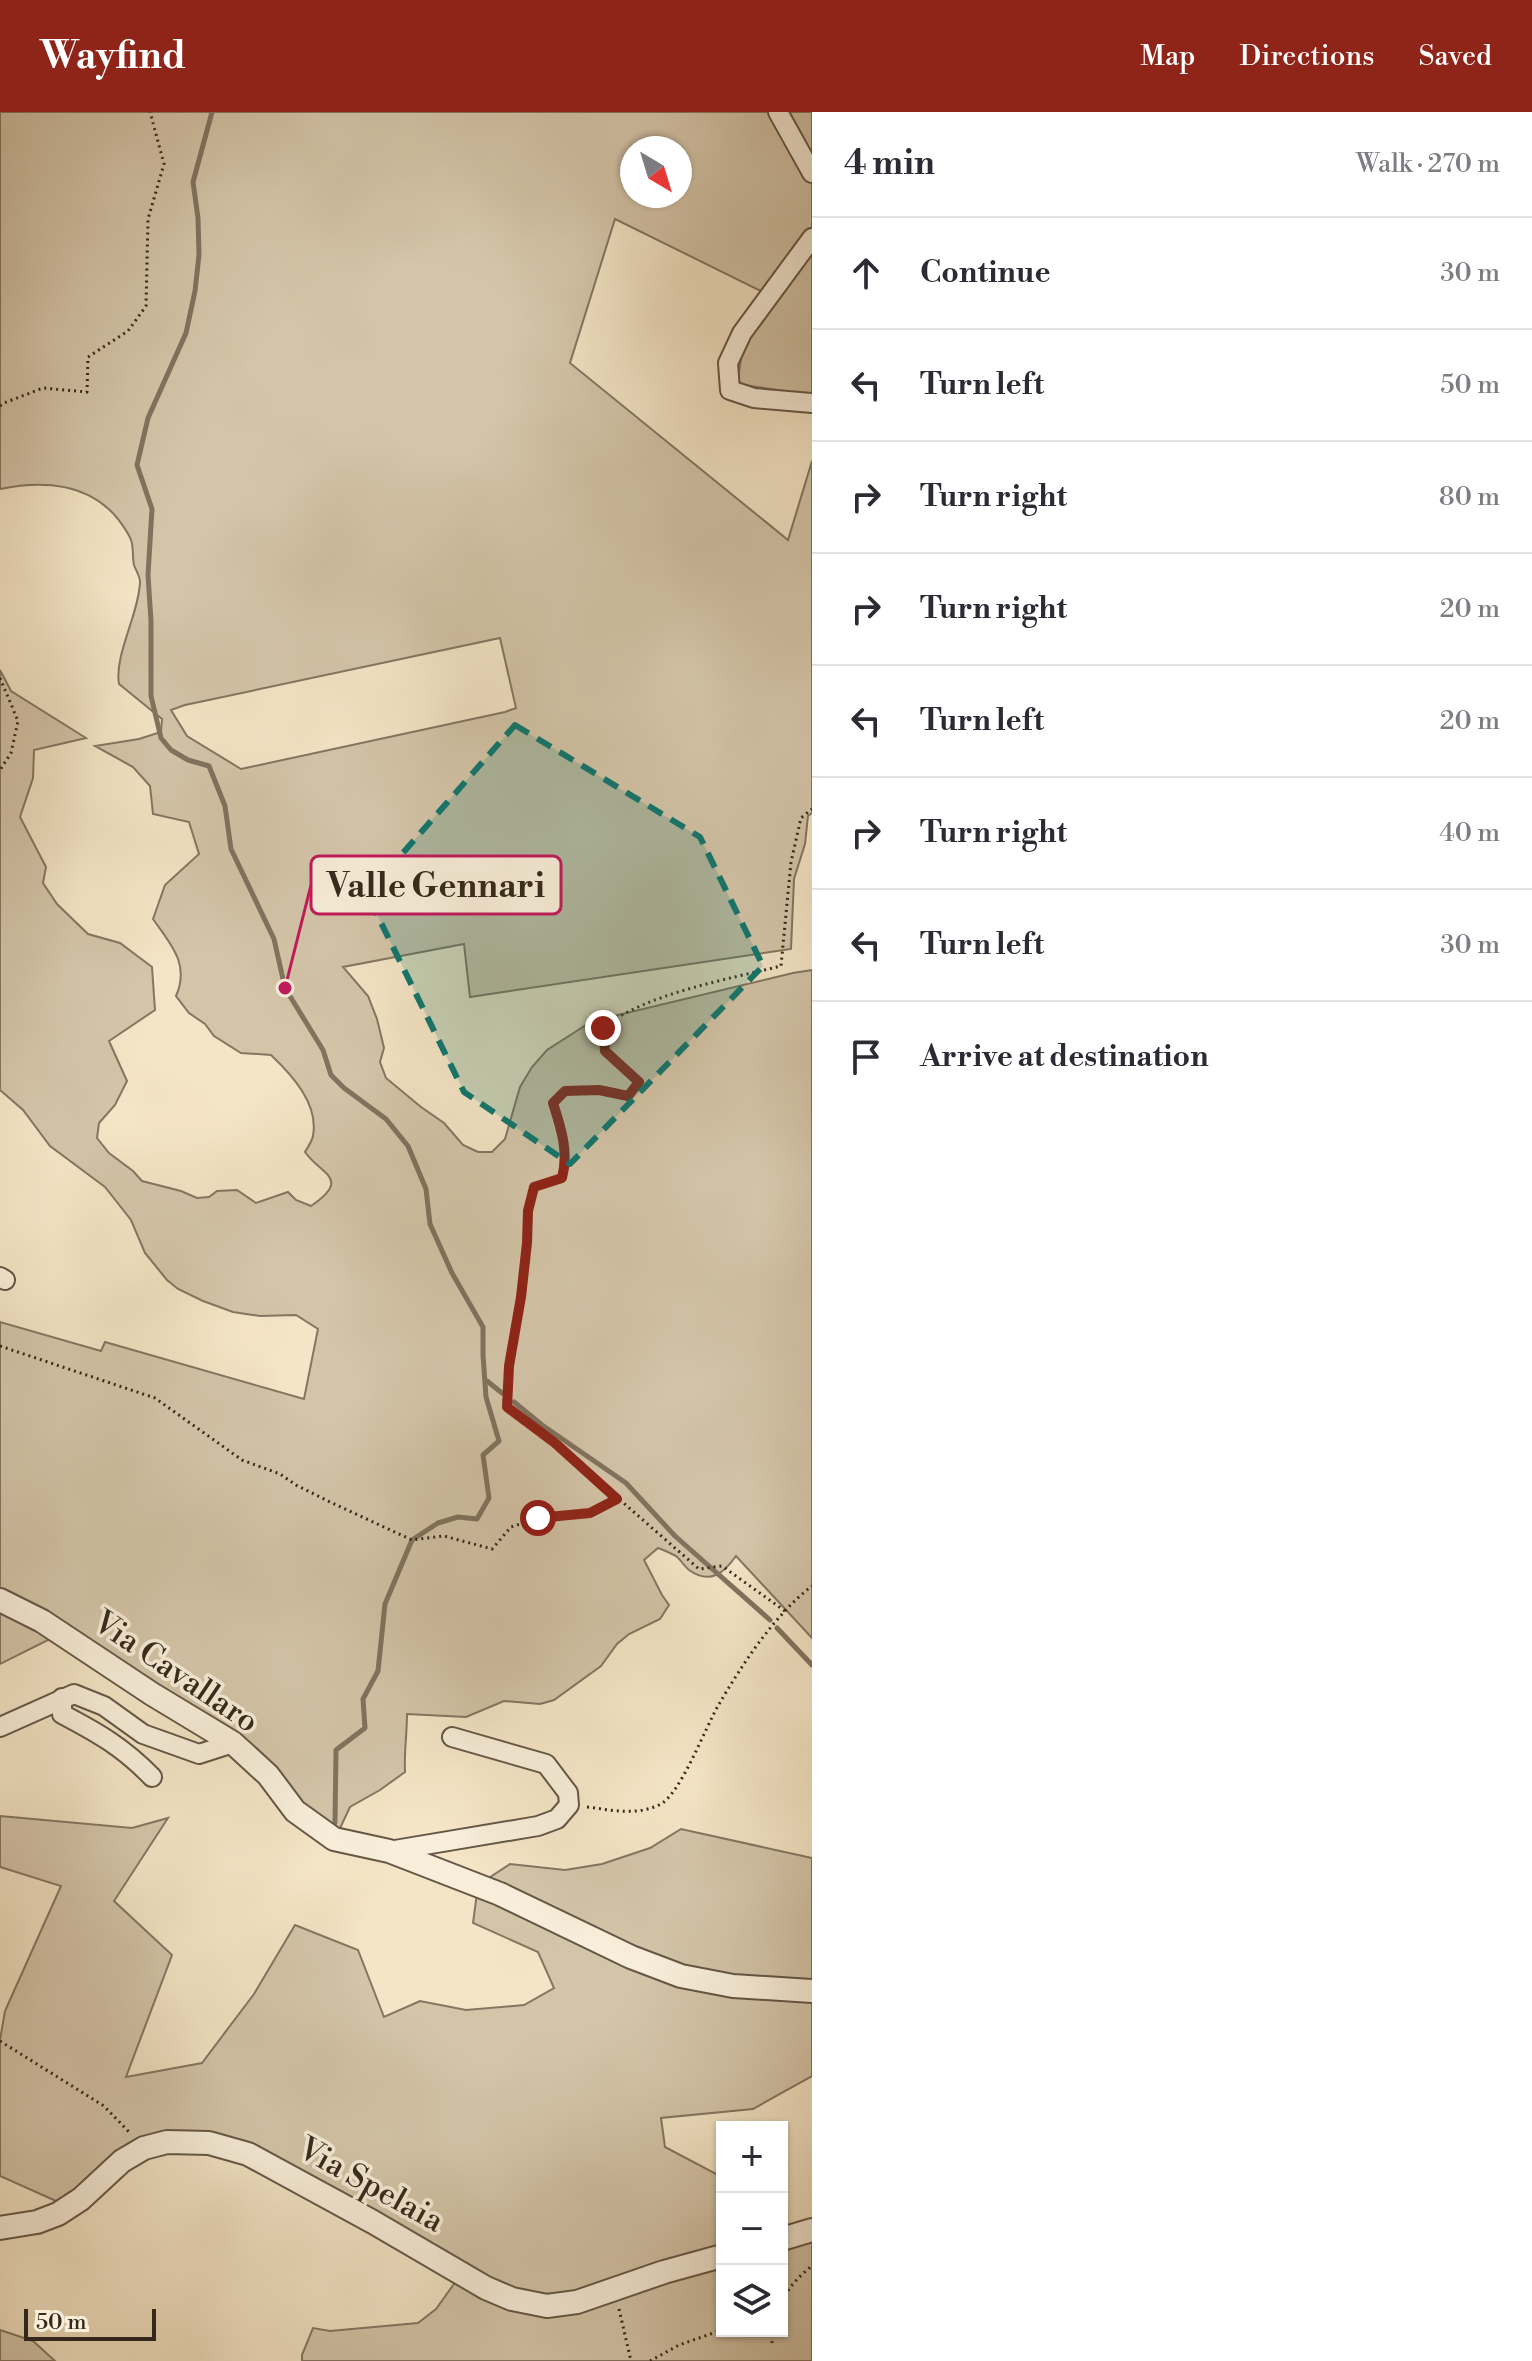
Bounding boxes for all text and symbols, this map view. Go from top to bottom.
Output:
text: Wayfind [40,33,186,80]
text: Map [1140,39,1195,74]
text: Directions [1239,39,1374,74]
text: Saved [1418,39,1492,74]
north arrow [620,136,692,208]
text: 4 min [844,143,935,185]
text: Walk · 270 m [1356,148,1500,180]
icon: ahead [844,251,888,295]
text: Continue [920,254,1051,292]
text: 30 m [1440,257,1500,289]
icon: left [844,363,888,407]
text: Turn left [920,366,1044,404]
text: 50 m [1440,369,1500,401]
icon: right [844,475,888,519]
text: Turn right [920,478,1067,516]
text: 80 m [1439,481,1500,513]
icon: right [844,587,888,631]
text: Turn right [920,590,1067,628]
text: 20 m [1440,593,1500,625]
icon: left [844,699,888,743]
text: Turn left [920,702,1044,740]
text: 20 m [1440,705,1500,737]
icon: right [844,811,888,855]
text: Turn right [920,814,1067,852]
text: 40 m [1439,817,1500,849]
callout: Valle Gennari [311,856,561,914]
text: Valle Gennari [326,866,545,908]
icon: left [844,923,888,967]
text: Turn left [920,926,1044,964]
text: 30 m [1440,929,1500,961]
route end [585,1010,621,1046]
icon: arrive [844,1035,888,1079]
text: Arrive at destination [920,1038,1209,1076]
route start [520,1500,556,1536]
street label: Via Cavallaro [85,1601,266,1742]
map controls [716,2121,788,2337]
button: + [716,2121,788,2193]
street label: Via Spelaia [291,2128,451,2242]
button: − [716,2193,788,2265]
button: layers [716,2265,788,2337]
scale bar [24,2305,156,2341]
text: 50 m [36,2309,87,2336]

